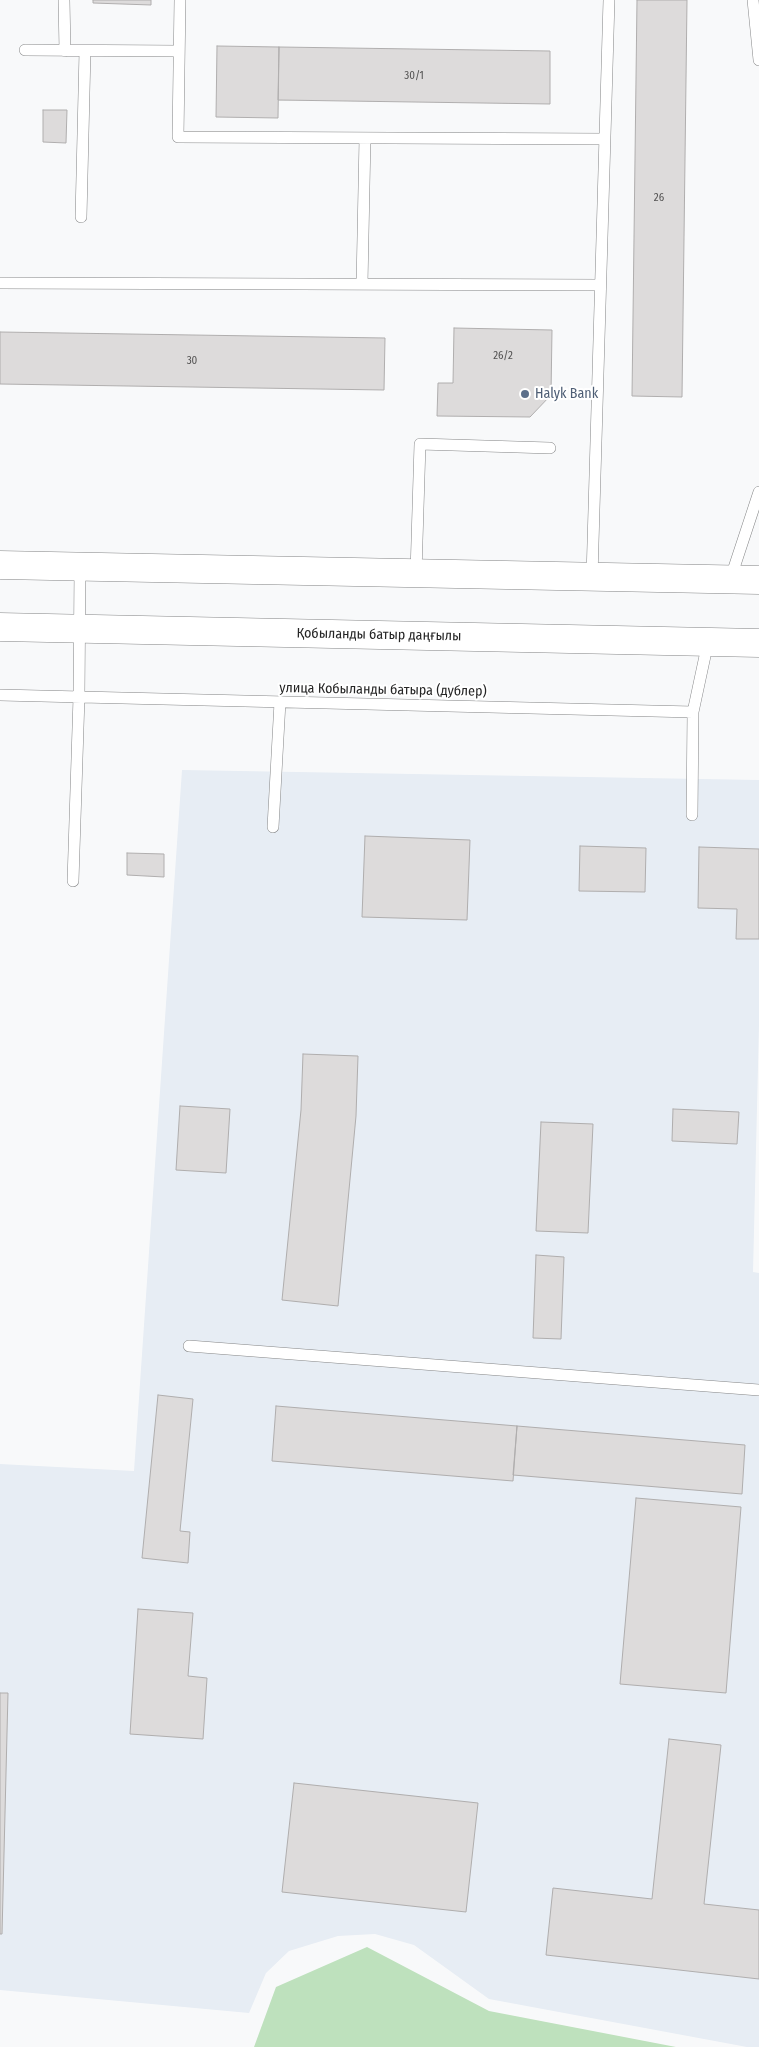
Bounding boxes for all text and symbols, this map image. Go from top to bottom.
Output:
house number: 30/1 [404,69,424,83]
house number: 26 [654,191,664,205]
house number: 26/2 [493,349,513,363]
house number: 30 [187,354,197,368]
place label: Halyk Bank [535,386,598,402]
marker: Halyk Bank [519,388,531,400]
street label: Қобыланды батыр даңғылы [296,625,462,645]
street label: улица Кобыланды батыра (дублер) [279,680,487,700]

